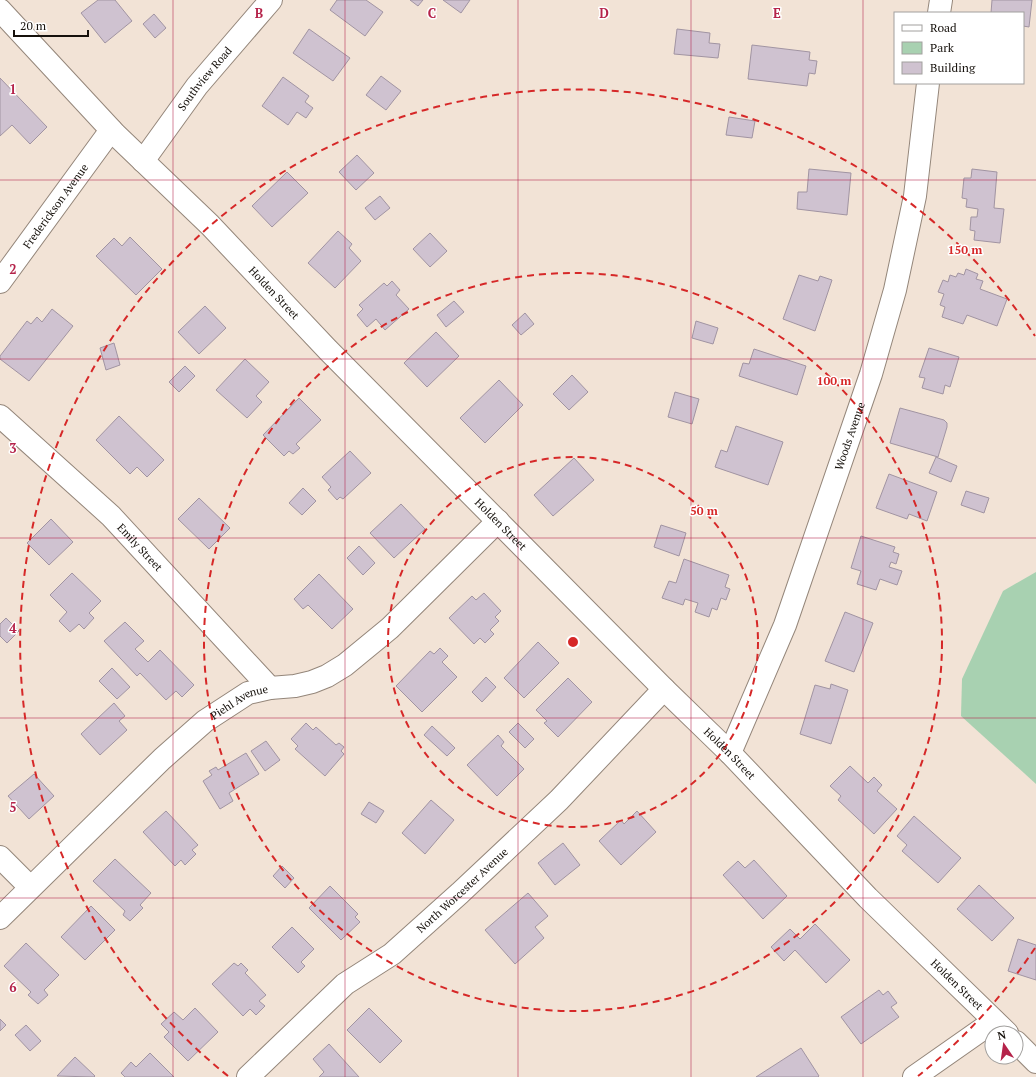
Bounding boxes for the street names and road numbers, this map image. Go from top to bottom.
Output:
street label: Southview Road [175,44,235,113]
street label: Frederickson Avenue [20,161,91,251]
street label: Holden Street [246,263,302,322]
street label: Woods Avenue [832,400,868,472]
street label: Holden Street [472,495,530,553]
street label: Emily Street [114,520,165,574]
street label: Piehl Avenue [208,682,270,723]
street label: Holden Street [701,725,759,782]
street label: North Worcester Avenue [414,844,511,936]
street label: Holden Street [928,956,986,1013]

